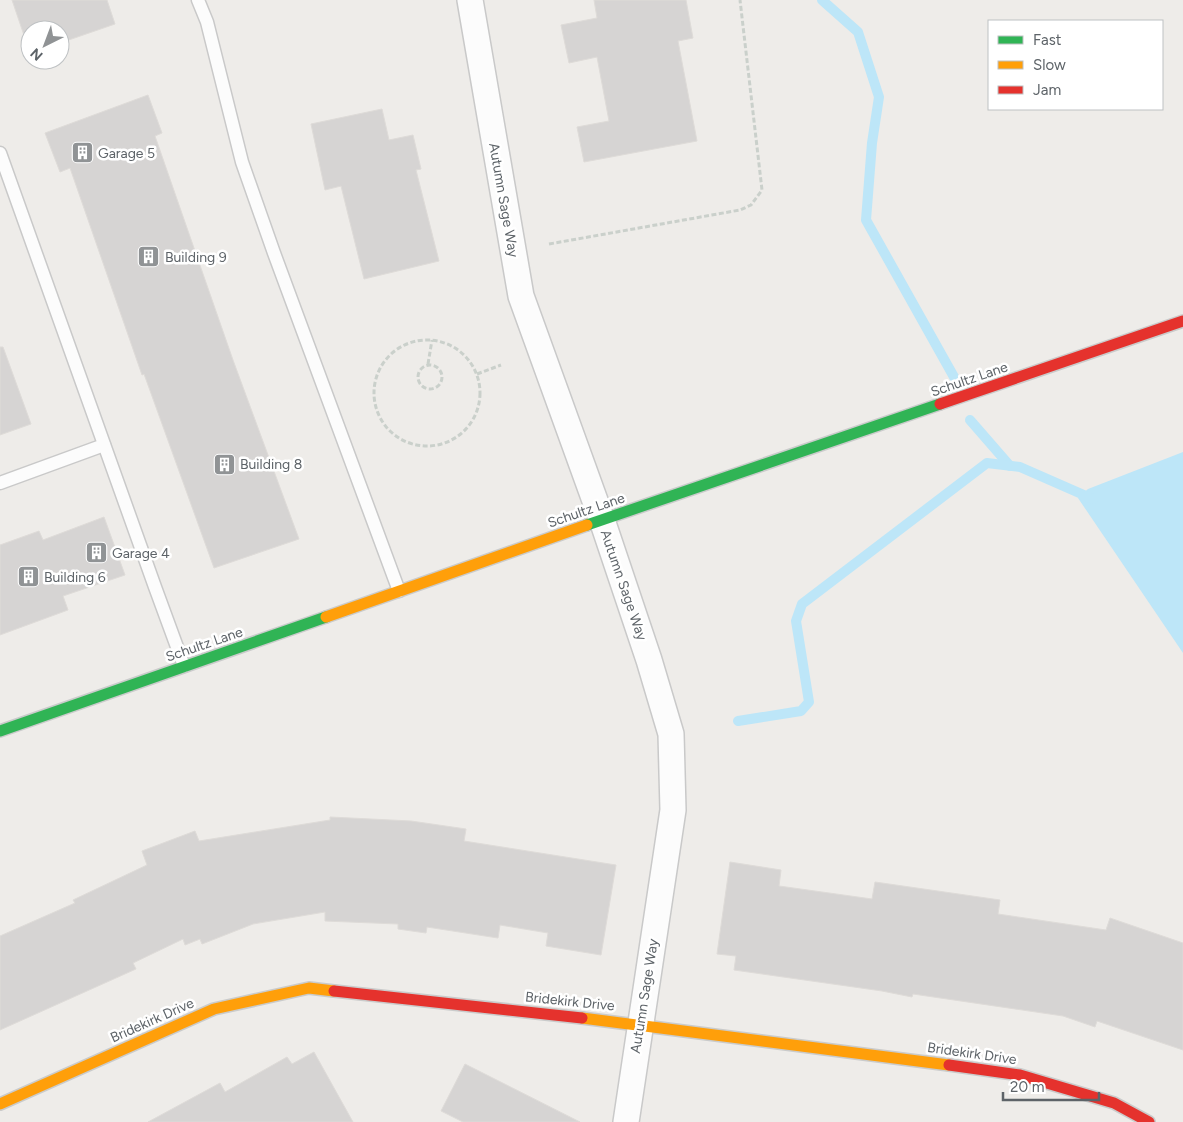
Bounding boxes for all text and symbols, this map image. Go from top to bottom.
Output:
north arrow [20,20,70,70]
legend [988,20,1163,110]
text: Fast [1033,31,1062,49]
text: N [27,44,46,64]
text: Slow [1033,56,1066,74]
text: Jam [1033,81,1061,99]
building icon: Garage 5 [70,141,94,165]
street label: Autumn Sage Way [485,142,522,259]
place label: Garage 5 [98,145,155,162]
building icon: Building 9 [137,245,161,269]
place label: Building 9 [165,249,227,266]
street label: Schultz Lane [928,358,1010,401]
building icon: Building 8 [212,452,236,476]
place label: Building 8 [240,456,302,473]
street label: Schultz Lane [545,489,627,532]
street label: Autumn Sage Way [597,528,651,643]
building icon: Garage 4 [84,541,108,565]
place label: Garage 4 [112,545,170,562]
building icon: Building 6 [16,565,40,589]
place label: Building 6 [44,569,106,586]
street label: Schultz Lane [163,623,245,666]
street label: Autumn Sage Way [627,937,662,1055]
street label: Bridekirk Drive [524,988,616,1015]
street label: Bridekirk Drive [108,994,197,1046]
street label: Bridekirk Drive [926,1039,1018,1068]
scale bar [1003,1070,1099,1102]
text: 20 m [1010,1078,1044,1096]

